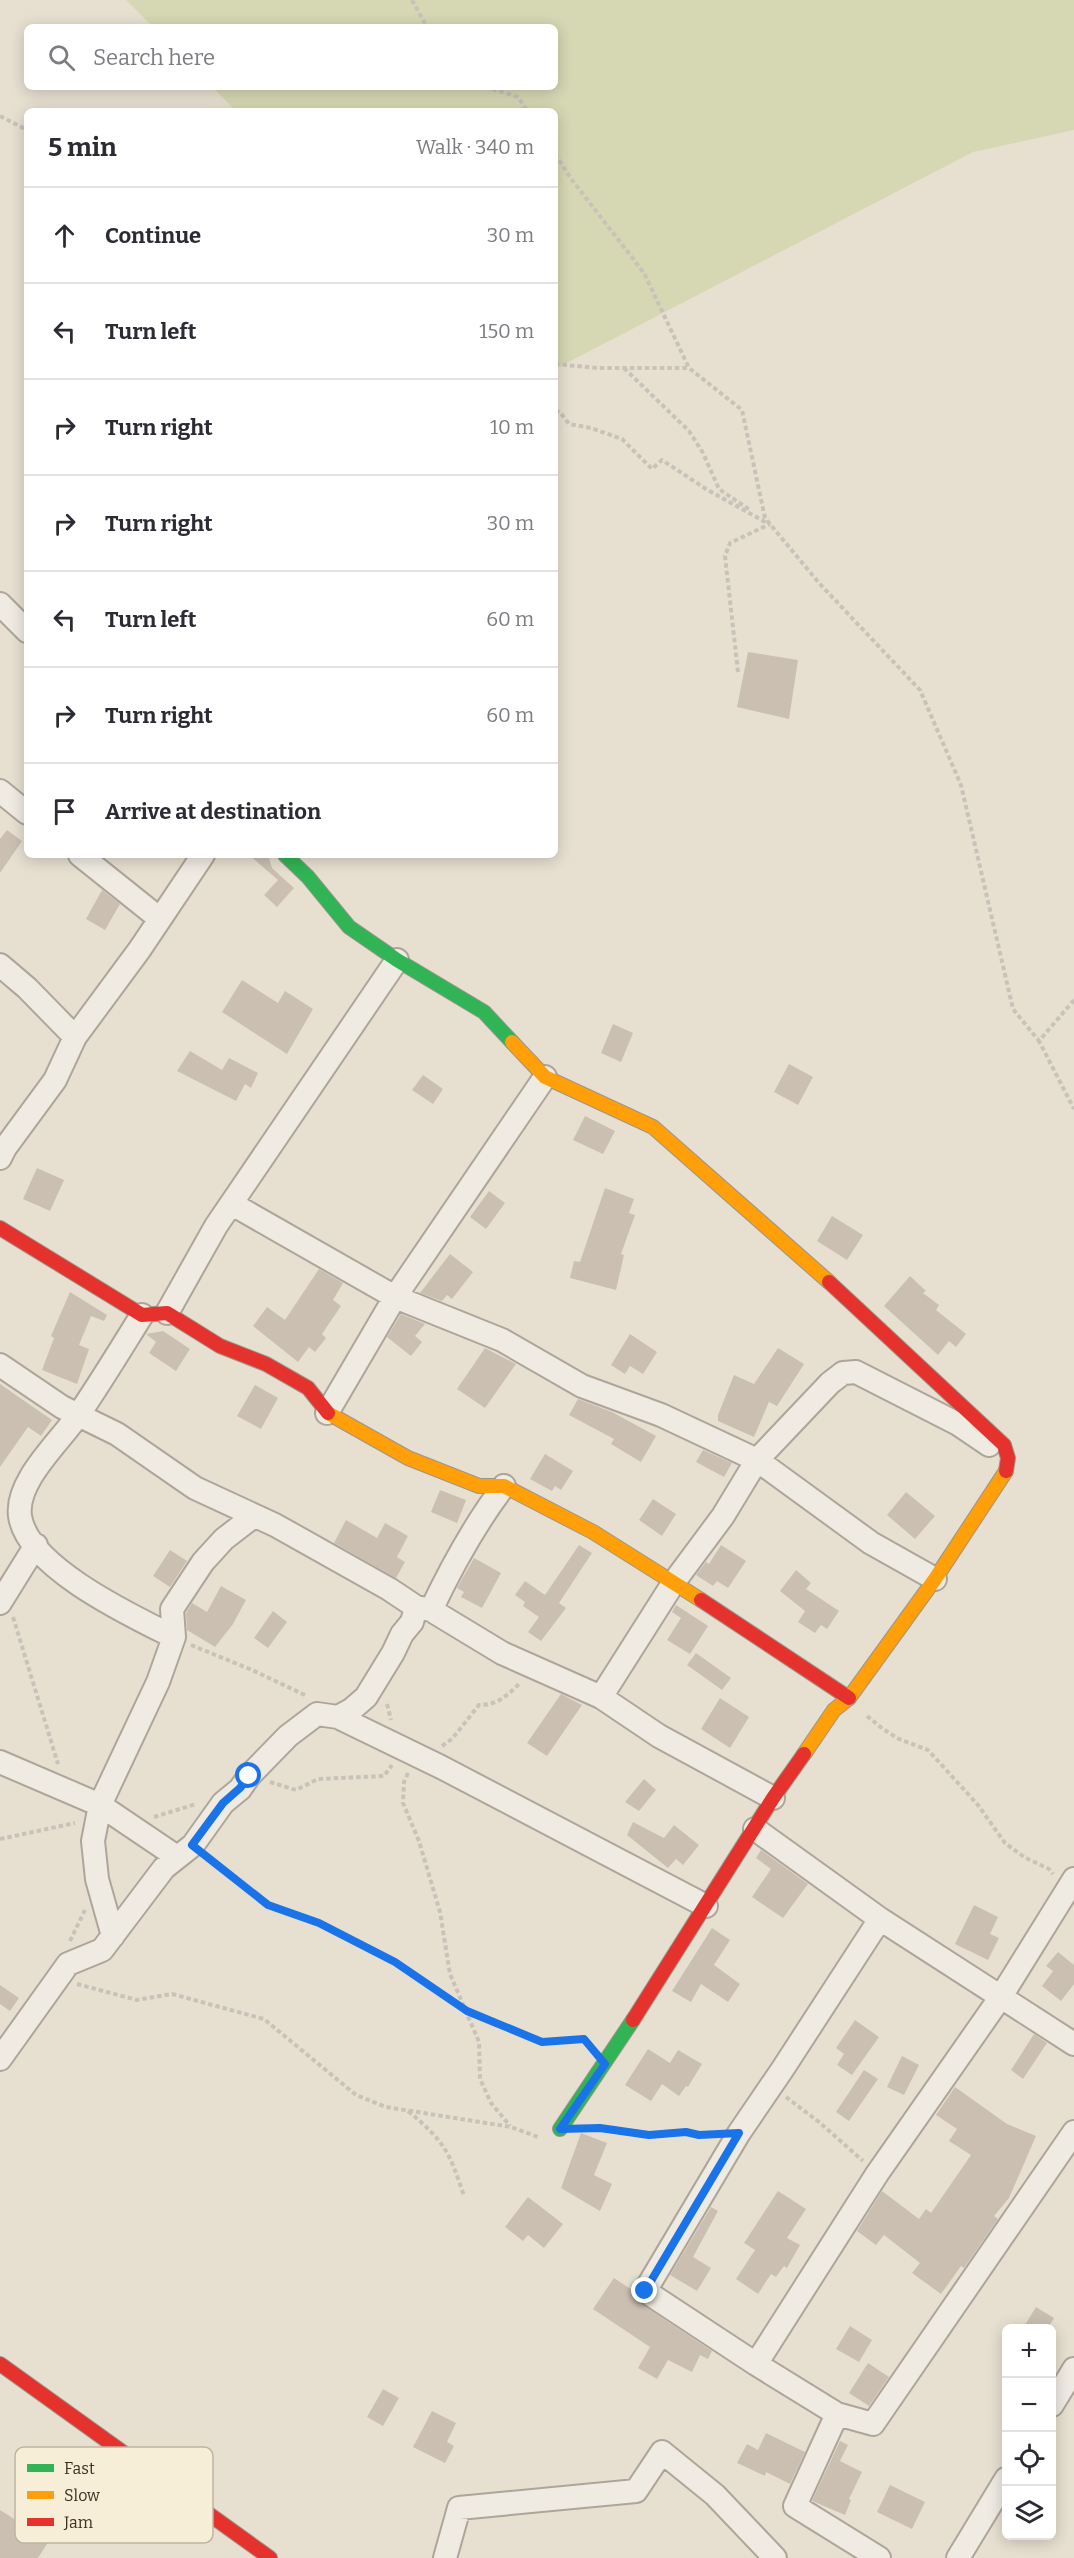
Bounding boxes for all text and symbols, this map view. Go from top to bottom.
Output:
search box [24,24,558,90]
icon: search [45,41,78,74]
text: Search here [93,44,215,71]
text: 5 min [48,132,117,163]
text: Walk · 340 m [416,135,534,159]
icon: ahead [48,219,81,252]
text: Continue [105,222,201,249]
text: 30 m [487,223,534,247]
icon: left [48,315,81,348]
text: Turn left [105,318,197,345]
text: 150 m [479,319,534,343]
icon: right [48,411,81,444]
text: Turn right [105,414,213,441]
text: 10 m [490,415,534,439]
icon: right [48,507,81,540]
text: Turn right [105,510,213,537]
text: 30 m [487,511,534,535]
icon: left [48,603,81,636]
text: Turn left [105,606,197,633]
text: 60 m [486,607,534,631]
icon: right [48,699,81,732]
text: Turn right [105,702,213,729]
text: 60 m [486,703,534,727]
icon: arrive [48,795,81,828]
text: Arrive at destination [105,798,321,825]
route start [235,1762,261,1788]
route end [631,2277,657,2303]
map controls [1002,2324,1056,2540]
button: + [1002,2324,1056,2378]
button: − [1002,2378,1056,2432]
button: locate [1002,2432,1056,2486]
legend [15,2447,213,2543]
text: Fast [64,2459,95,2478]
text: Slow [64,2486,100,2505]
button: layers [1002,2486,1056,2540]
text: Jam [63,2513,93,2532]

